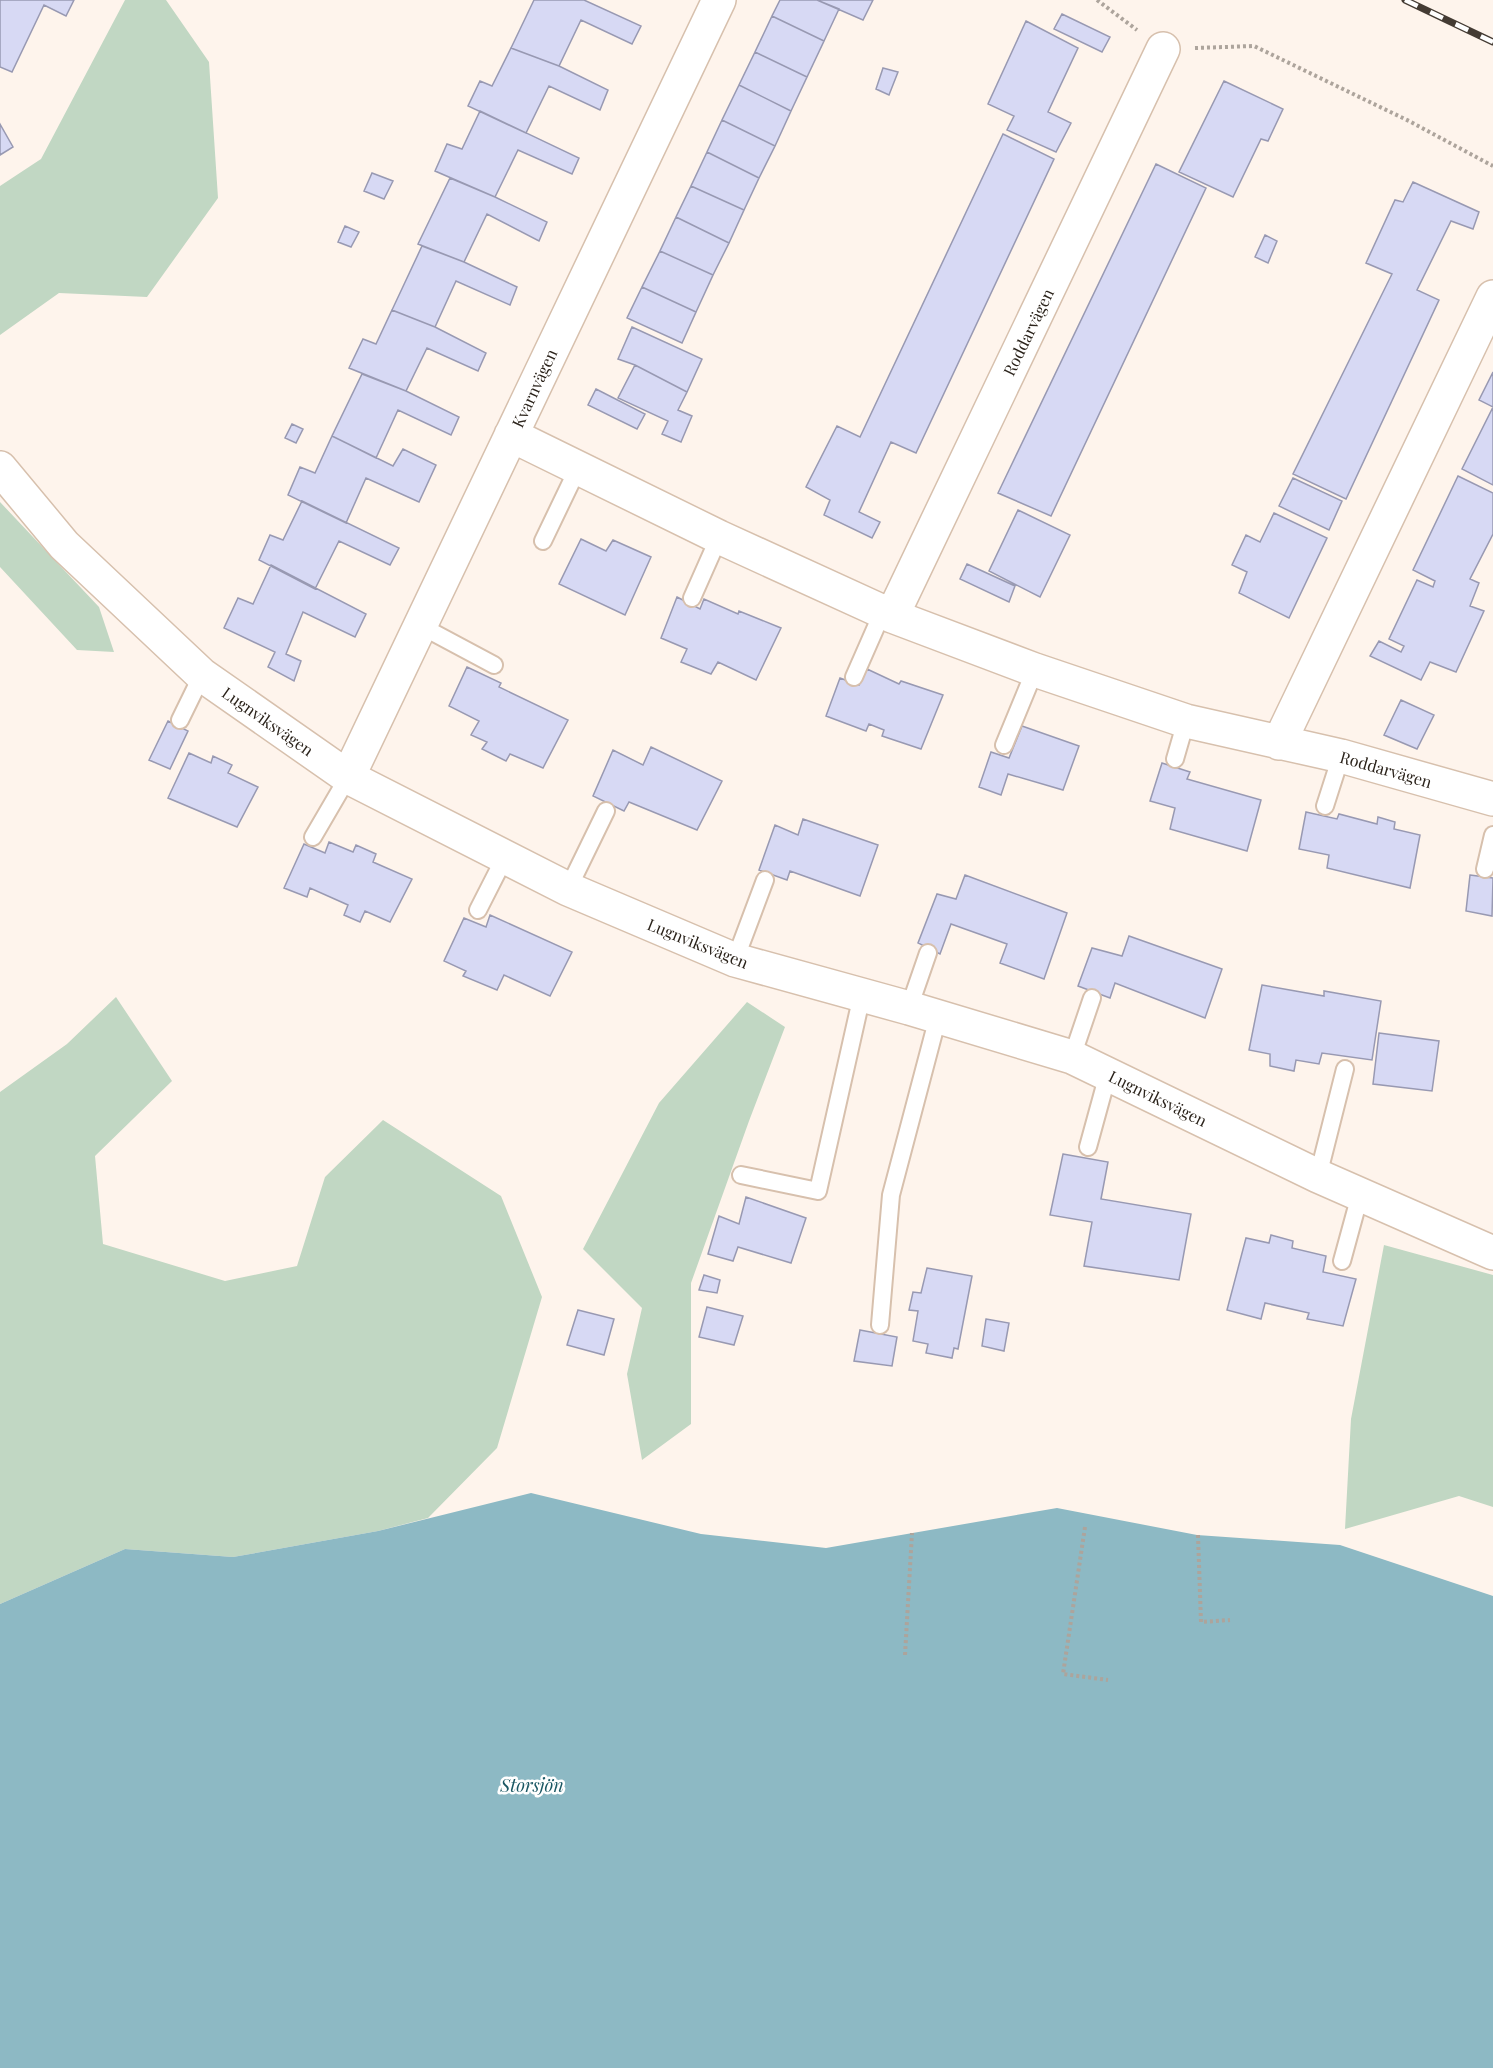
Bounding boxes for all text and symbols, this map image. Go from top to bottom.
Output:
street label: Roddarvägen [998,285,1058,379]
street label: Kvarnvägen [507,345,562,431]
street label: Lugnviksvägen [218,682,318,760]
street label: Roddarvägen [1338,746,1435,792]
street label: Lugnviksvägen [645,913,752,973]
street label: Lugnviksvägen [1105,1065,1211,1131]
water label: Storsjön [499,1773,564,1797]

